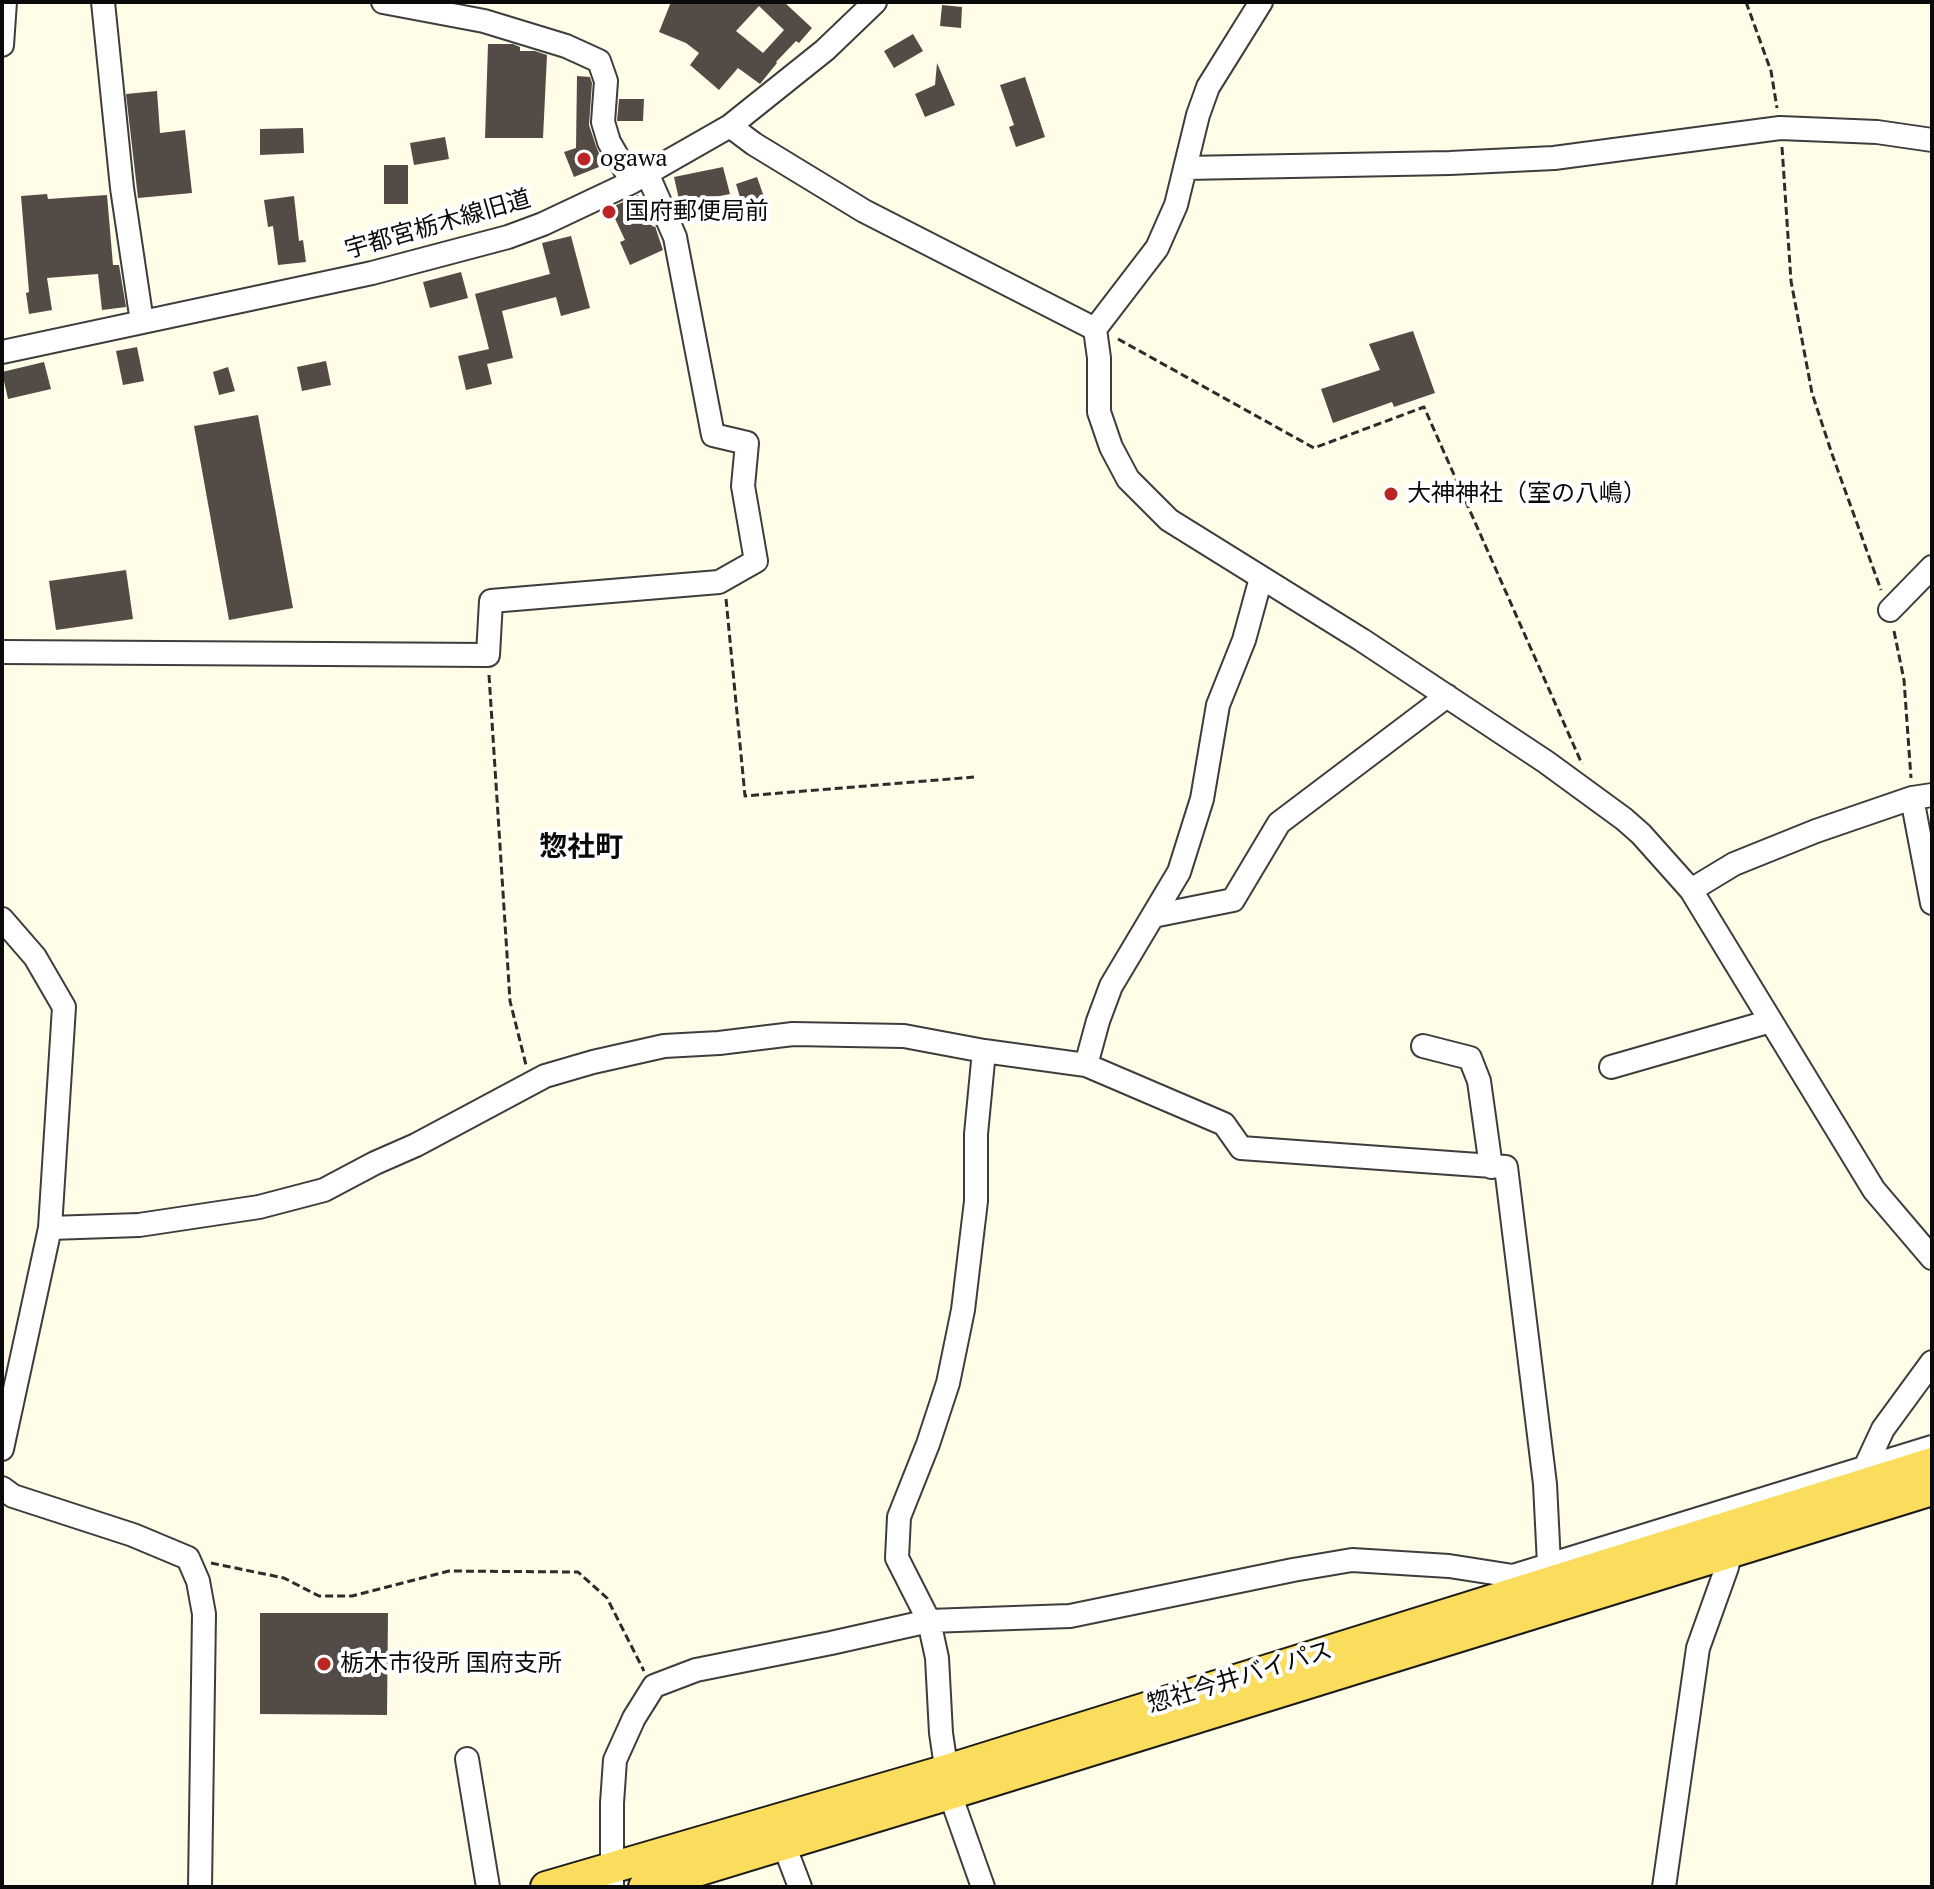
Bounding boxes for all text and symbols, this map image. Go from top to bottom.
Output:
place label: ogawa [600,145,668,173]
marker: ogawa [575,150,593,168]
street label: 宇都宮栃木線旧道 [342,185,534,265]
place label: 国府郵便局前 [625,198,769,226]
marker: 国府郵便局前 [600,203,618,221]
place label: 大神神社（室の八嶋） [1407,480,1647,508]
marker: 大神神社（室の八嶋） [1382,485,1400,503]
district label: 惣社町 [539,831,623,865]
street label: 惣社今井バイパス [1144,1636,1336,1720]
place label: 栃木市役所 国府支所 [340,1650,562,1678]
marker: 栃木市役所 国府支所 [315,1655,333,1673]

